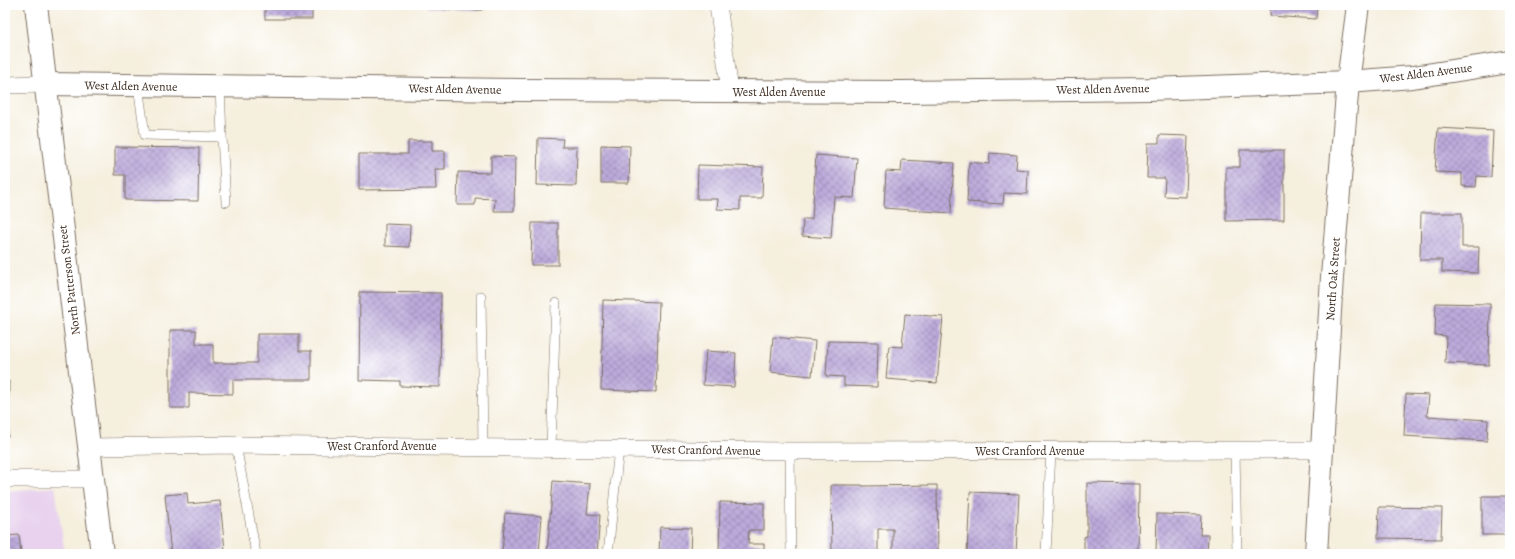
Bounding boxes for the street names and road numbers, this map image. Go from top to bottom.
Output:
street label: West Alden Avenue [1378,59,1473,87]
street label: West Alden Avenue [83,77,178,95]
street label: West Alden Avenue [407,80,502,98]
street label: West Alden Avenue [1055,80,1150,98]
street label: West Alden Avenue [731,84,826,100]
street label: North Patterson Street [54,224,84,336]
street label: North Oak Street [1322,237,1344,321]
street label: West Cranford Avenue [326,438,437,454]
street label: West Cranford Avenue [650,441,761,459]
street label: West Cranford Avenue [974,443,1085,459]

